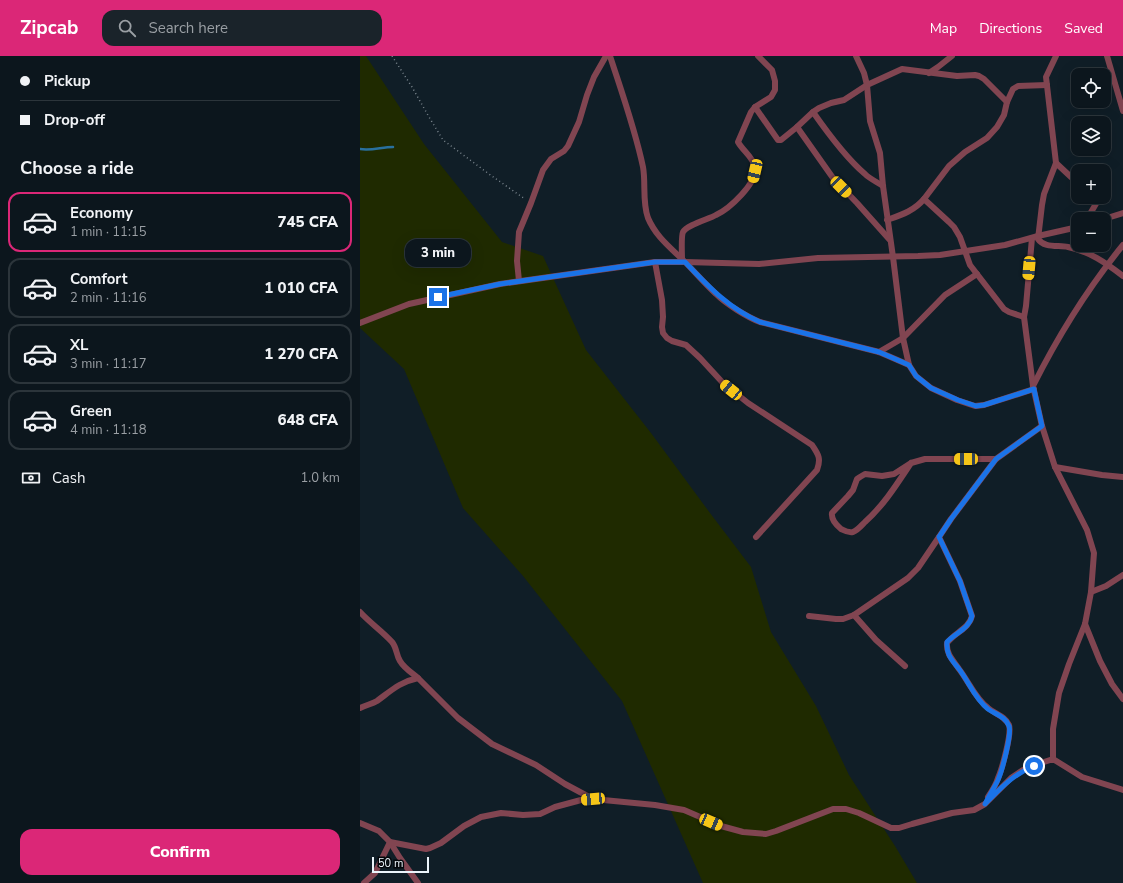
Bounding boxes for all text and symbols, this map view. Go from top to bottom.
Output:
search box [102,10,382,46]
text: Zipcab [20,15,78,41]
icon: search [116,17,138,39]
text: Search here [148,18,228,38]
text: Map [930,19,957,38]
text: Directions [979,19,1042,38]
text: Saved [1064,19,1103,38]
map controls [1071,68,1111,252]
button: locate [1071,68,1111,108]
text: Pickup [44,71,90,91]
text: Drop-off [44,110,105,130]
button: layers [1071,116,1111,156]
text: Choose a ride [20,156,134,180]
car [746,158,764,184]
button: + [1071,164,1111,204]
car [828,174,854,200]
text: Economy [70,203,133,223]
icon: car [22,204,58,240]
text: 745 CFA [278,212,338,232]
button: − [1071,212,1111,252]
text: 1 min · 11:15 [70,223,146,241]
callout: 3 min [405,239,471,267]
text: 3 min [421,244,455,262]
car [1022,256,1036,280]
text: Comfort [70,269,127,289]
icon: car [22,270,58,306]
text: 1 010 CFA [264,278,338,298]
route end [429,288,447,306]
text: 2 min · 11:16 [70,289,146,307]
text: XL [70,335,89,355]
icon: car [22,336,58,372]
text: 1 270 CFA [264,344,338,364]
text: 3 min · 11:17 [70,355,146,373]
car [718,378,744,402]
text: Green [70,401,112,421]
icon: car [22,402,58,438]
text: 648 CFA [278,410,338,430]
text: 4 min · 11:18 [70,421,146,439]
car [954,453,978,465]
icon: cash [20,467,42,489]
text: Cash [52,468,86,488]
text: 1.0 km [300,469,340,487]
route start [1025,757,1043,775]
car [581,792,605,806]
car [698,812,724,832]
button: Confirm [20,829,340,875]
scale bar [372,855,429,874]
text: 50 m [378,856,403,871]

